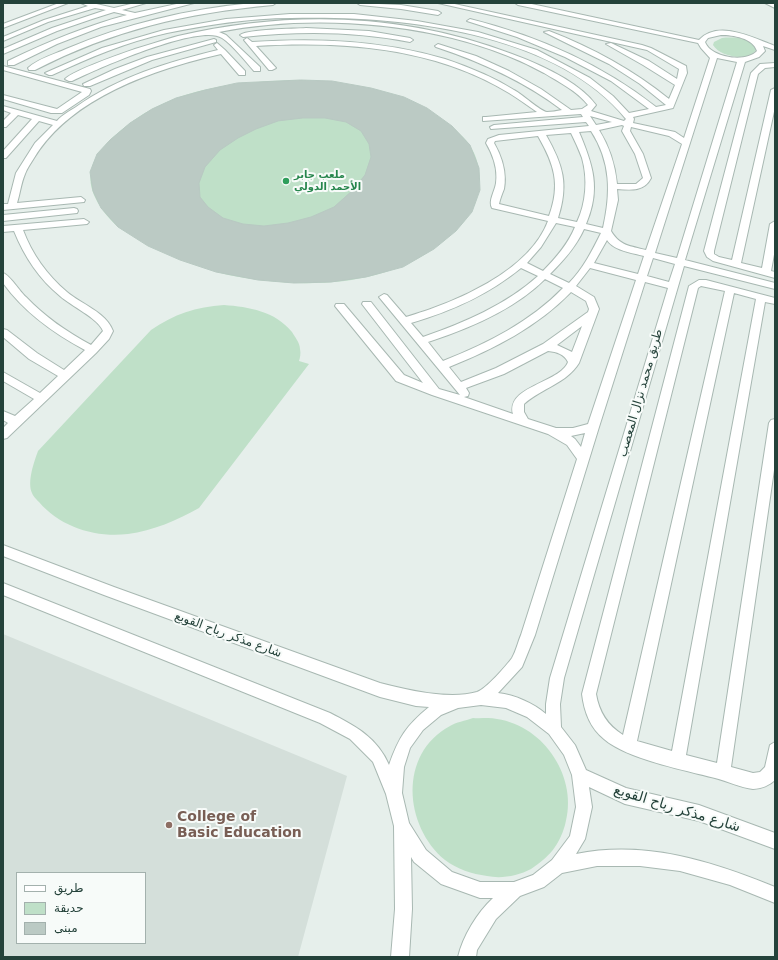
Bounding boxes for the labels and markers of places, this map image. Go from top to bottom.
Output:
place label: ملعب جابر الأحمد الدولي [294,169,361,192]
marker: ملعب جابر الأحمد الدولي [281,176,291,186]
place label: College of Basic Education [177,809,302,842]
marker: College of Basic Education [164,820,174,830]

